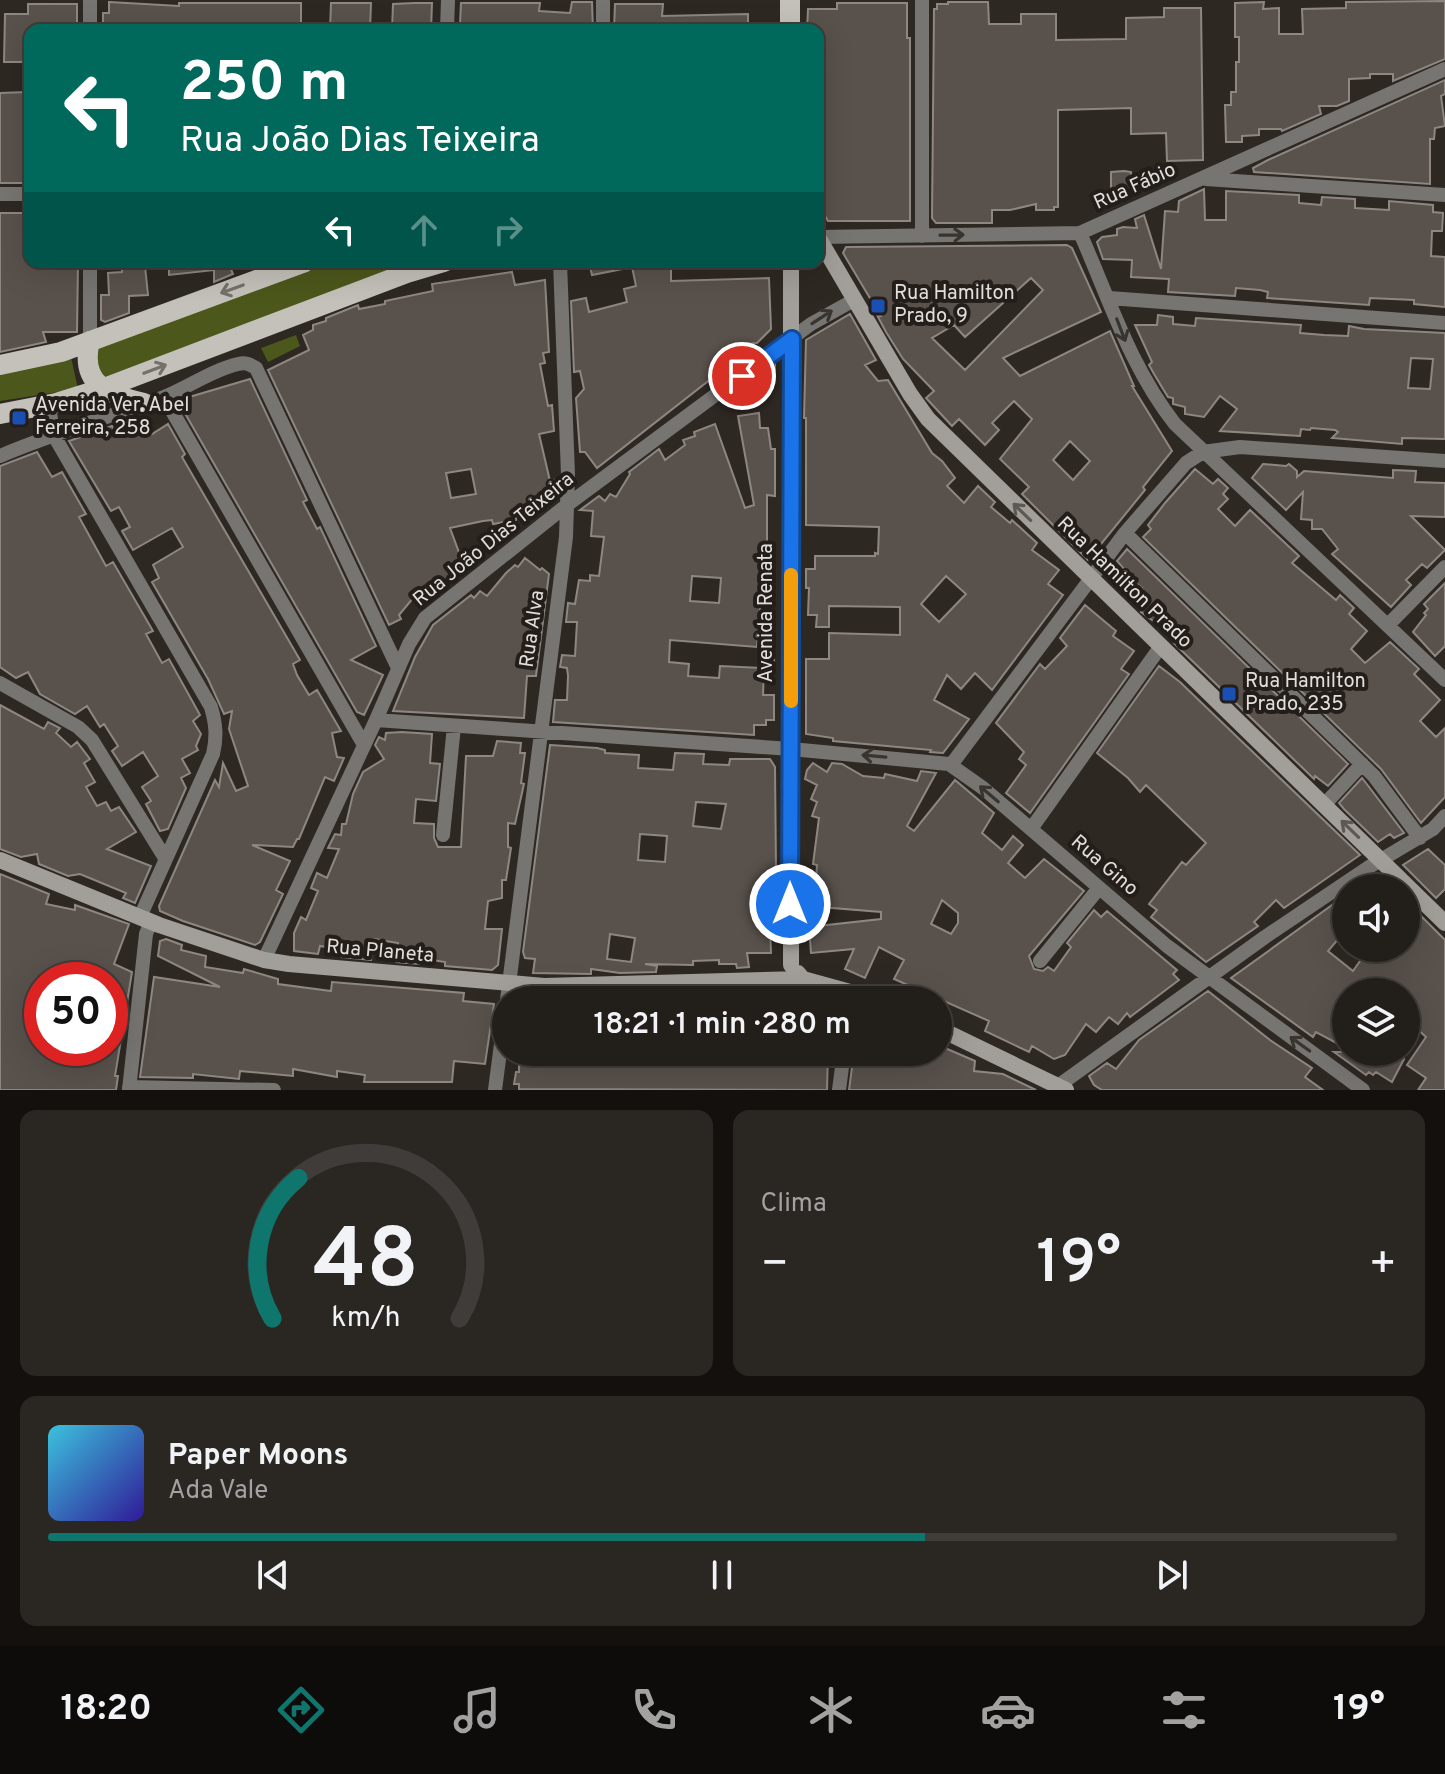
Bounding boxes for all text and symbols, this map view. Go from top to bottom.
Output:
text: 250 m [180,50,348,120]
icon: left [48,56,152,160]
text: Rua João Dias Teixeira [180,119,540,165]
street label: Rua Fábio [1090,157,1180,217]
icon: left [318,208,362,252]
icon: ahead [402,208,446,252]
icon: right [486,208,530,252]
one-way arrow [938,227,965,243]
place label: Rua Hamilton Prado, 9 [894,281,1015,330]
one-way arrow [220,283,244,297]
marker: Rua Hamilton Prado, 9 [869,297,887,315]
one-way arrow [810,309,833,325]
one-way arrow [1115,317,1129,342]
pin [708,342,776,410]
icon: arrive [720,354,764,398]
one-way arrow [142,361,167,375]
place label: Avenida Ver. Abel Ferreira, 258 [35,393,190,442]
marker: Avenida Ver. Abel Ferreira, 258 [10,409,28,427]
street label: Rua João Dias Teixeira [408,467,580,613]
one-way arrow [1013,503,1032,522]
street label: Rua Hamilton Prado [1051,512,1197,654]
street label: Avenida Renata [754,543,780,683]
street label: Rua Alva [515,589,551,669]
place label: Rua Hamilton Prado, 235 [1245,669,1366,718]
marker: Rua Hamilton Prado, 235 [1220,685,1238,703]
one-way arrow [861,748,888,763]
one-way arrow [979,785,1000,803]
one-way arrow [1340,820,1360,839]
street label: Rua Gino [1065,830,1143,902]
position arrow [748,862,832,946]
map controls [1332,874,1420,1066]
button: sound [1332,874,1420,962]
street label: Rua Planeta [325,934,435,970]
speed limit sign: 50 [24,962,128,1066]
button: layers [1332,978,1420,1066]
text: 18:21 · 1 min · 280 m [593,1007,851,1044]
one-way arrow [1290,1036,1312,1052]
text: Clima [761,1188,827,1221]
text: 48 [313,1212,419,1317]
text: 19° [1036,1228,1121,1304]
text: − [761,1238,789,1294]
text: + [1369,1238,1397,1294]
text: km/h [332,1301,401,1337]
text: Paper Moons [168,1438,348,1475]
text: Ada Vale [168,1475,268,1508]
icon: previous [251,1553,295,1597]
icon: pause [700,1553,744,1597]
icon: next [1150,1553,1194,1597]
icon: directions [273,1682,329,1738]
icon: music [449,1682,505,1738]
icon: phone [626,1682,682,1738]
icon: climate [803,1682,859,1738]
icon: car [980,1682,1036,1738]
icon: filters [1156,1682,1212,1738]
text: 18:20 [60,1687,152,1733]
text: 19° [1333,1687,1385,1733]

